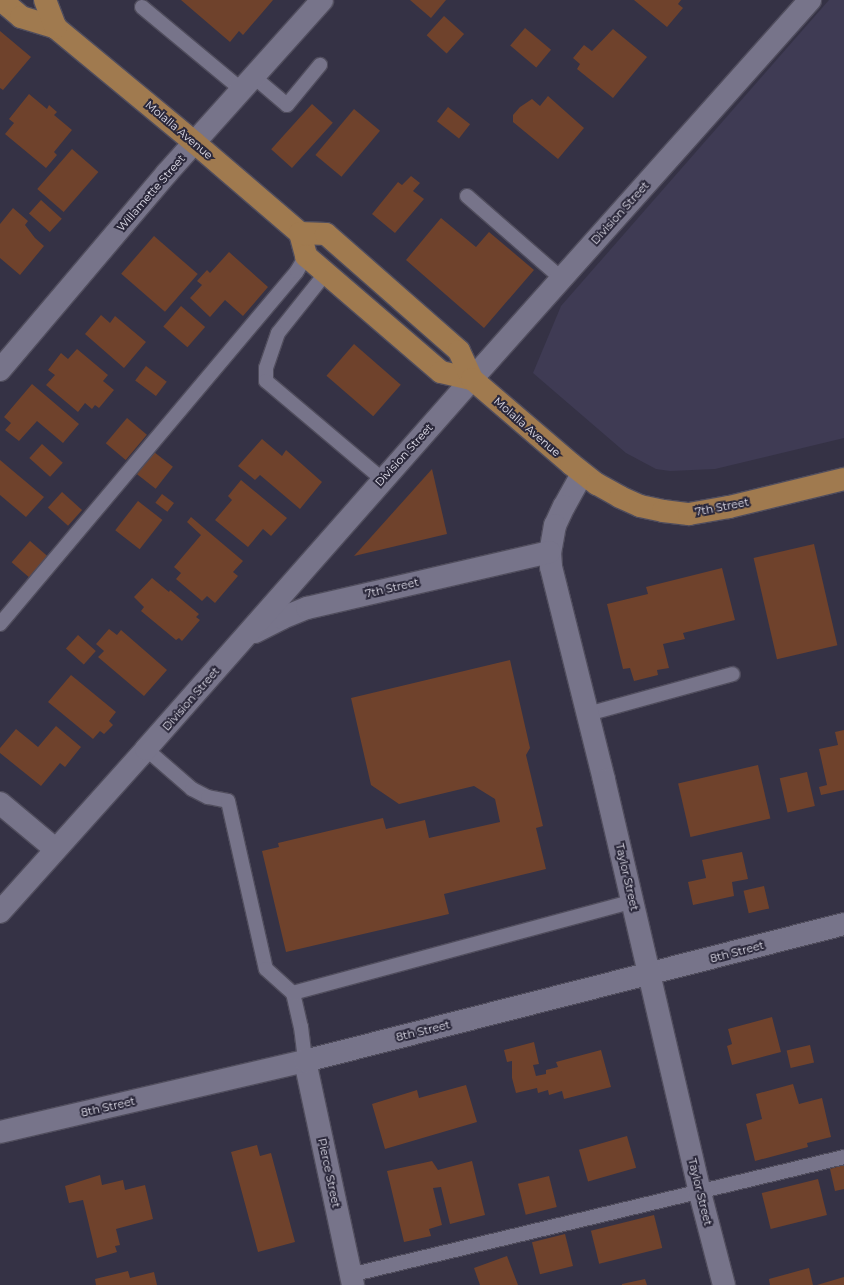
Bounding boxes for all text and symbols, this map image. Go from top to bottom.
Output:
street label: Molalla Avenue [143,98,215,162]
street label: Willamette Street [114,152,188,234]
street label: Division Street [588,179,652,247]
street label: Molalla Avenue [491,395,563,459]
street label: Division Street [372,421,436,489]
street label: 7th Street [694,495,750,519]
street label: 7th Street [364,575,420,601]
street label: Division Street [160,665,222,733]
street label: Taylor Street [613,842,641,912]
street label: 8th Street [709,938,765,966]
street label: 8th Street [395,1018,451,1044]
street label: 8th Street [80,1094,136,1120]
street label: Pierce Street [315,1137,343,1209]
street label: Taylor Street [685,1157,715,1227]

